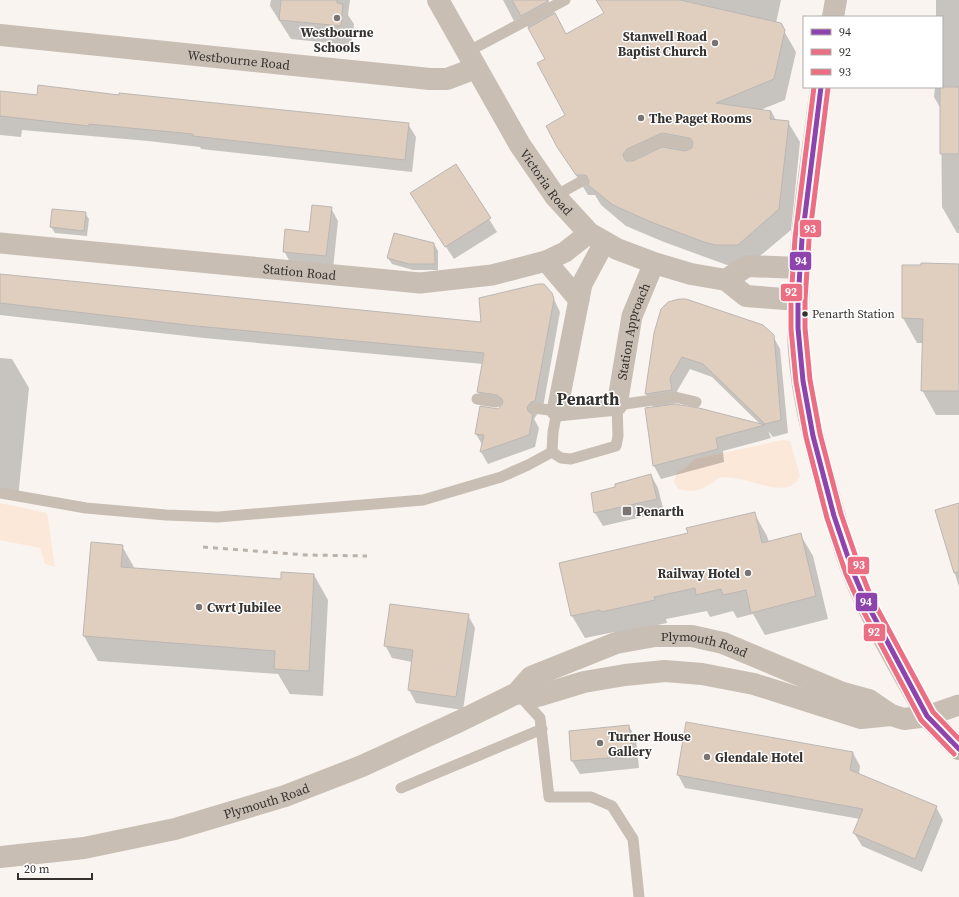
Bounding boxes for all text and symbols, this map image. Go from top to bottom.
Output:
marker: Westbourne Schools [332,13,342,23]
legend [803,16,943,88]
place label: Westbourne Schools [300,24,374,56]
text: 94 [839,24,851,40]
place label: Stanwell Road Baptist Church [618,28,707,60]
marker: Stanwell Road Baptist Church [710,38,720,48]
text: 92 [839,44,851,60]
street label: Westbourne Road [187,46,291,73]
text: 93 [839,64,851,80]
place label: The Paget Rooms [649,110,752,127]
marker: The Paget Rooms [636,113,646,123]
street label: Victoria Road [516,145,577,219]
line badge: 93 [799,219,822,238]
text: 93 [804,222,816,237]
line badge: 94 [789,251,812,271]
text: 94 [795,254,807,269]
street label: Station Road [262,260,337,284]
street label: Station Approach [613,280,654,381]
line badge: 92 [780,283,803,302]
text: 92 [785,285,797,300]
place label: Penarth Station [812,306,895,322]
marker: Penarth Station [800,309,810,319]
district label: Penarth [557,387,620,411]
place label: Penarth [636,503,684,520]
marker: Penarth [621,505,633,517]
line badge: 93 [847,556,870,575]
text: 93 [853,558,865,573]
place label: Railway Hotel [658,565,740,582]
marker: Railway Hotel [743,568,753,578]
line badge: 94 [855,592,878,612]
text: 94 [860,595,872,610]
place label: Cwrt Jubilee [207,599,281,616]
marker: Cwrt Jubilee [194,602,204,612]
line badge: 92 [863,623,886,642]
text: 92 [868,625,880,640]
street label: Plymouth Road [661,627,751,661]
place label: Turner House Gallery [608,728,691,760]
marker: Turner House Gallery [595,738,605,748]
place label: Glendale Hotel [715,749,803,766]
marker: Glendale Hotel [702,752,712,762]
street label: Plymouth Road [221,779,312,822]
scale bar [18,855,92,881]
text: 20 m [24,861,50,877]

